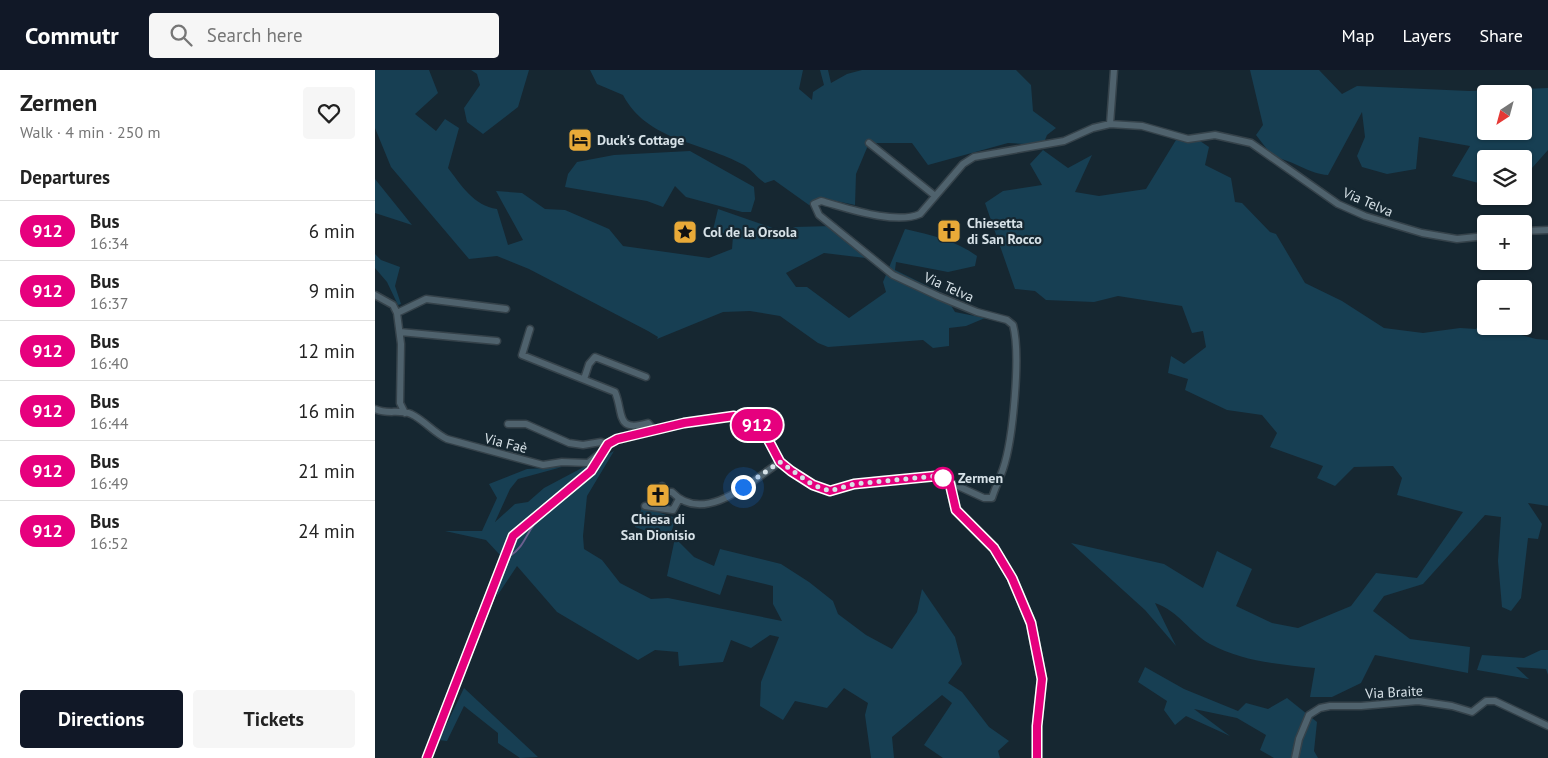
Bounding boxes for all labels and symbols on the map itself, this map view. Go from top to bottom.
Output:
north arrow [1477,85,1533,140]
hotel icon: Duck's Cottage [567,127,593,153]
place label: Duck's Cottage [597,131,684,149]
street label: Via Telva [1339,183,1396,221]
place label: Chiesetta di San Rocco [967,214,1042,248]
church icon: Chiesetta di San Rocco [936,218,962,244]
place icon: Col de la Orsola [672,219,698,245]
place label: Col de la Orsola [703,223,797,241]
street label: Via Telva [920,268,977,306]
line badge: 912 [728,409,786,441]
street label: Via Faè [482,429,529,457]
marker: Zermen [932,467,954,489]
place label: Zermen [958,469,1003,487]
your location [731,475,756,500]
church icon: Chiesa di San Dionisio [645,482,671,508]
place label: Chiesa di San Dionisio [621,510,696,544]
street label: Via Braite [1364,682,1423,703]

